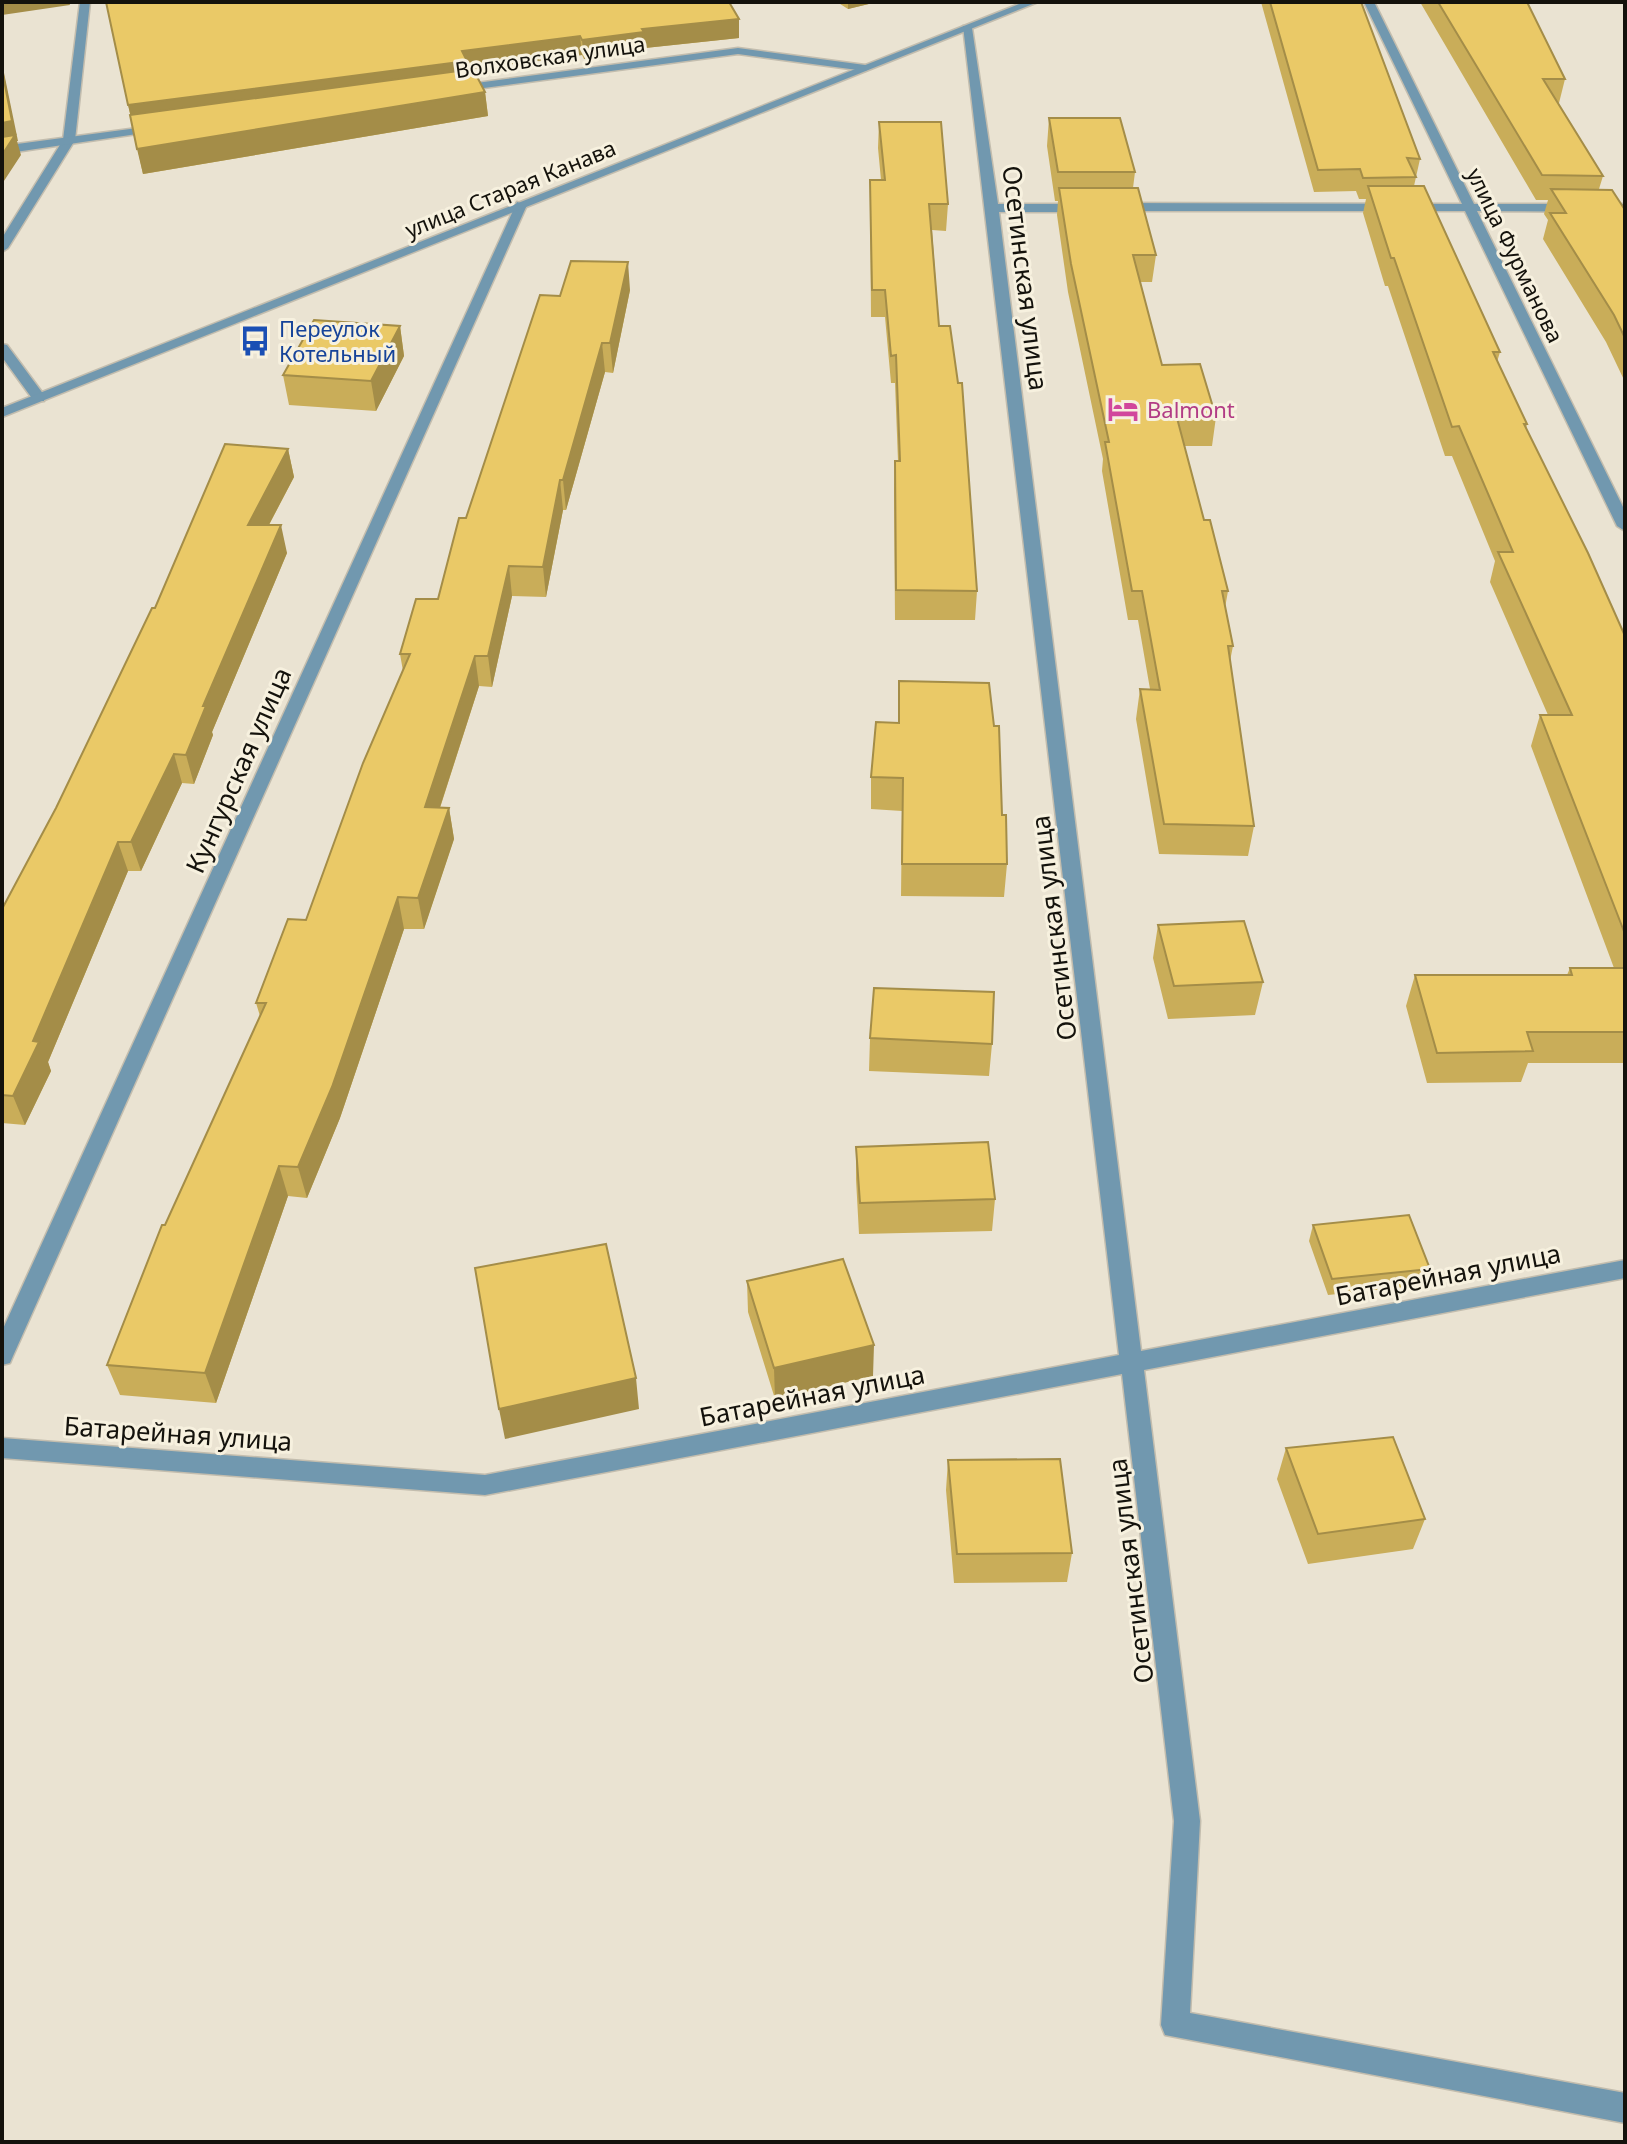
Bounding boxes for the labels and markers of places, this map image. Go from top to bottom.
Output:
place label: Переулок Котельный [279,313,396,368]
bus stop icon: Переулок Котельный [238,324,272,358]
hotel icon: Balmont [1106,392,1140,426]
place label: Balmont [1147,394,1235,424]

